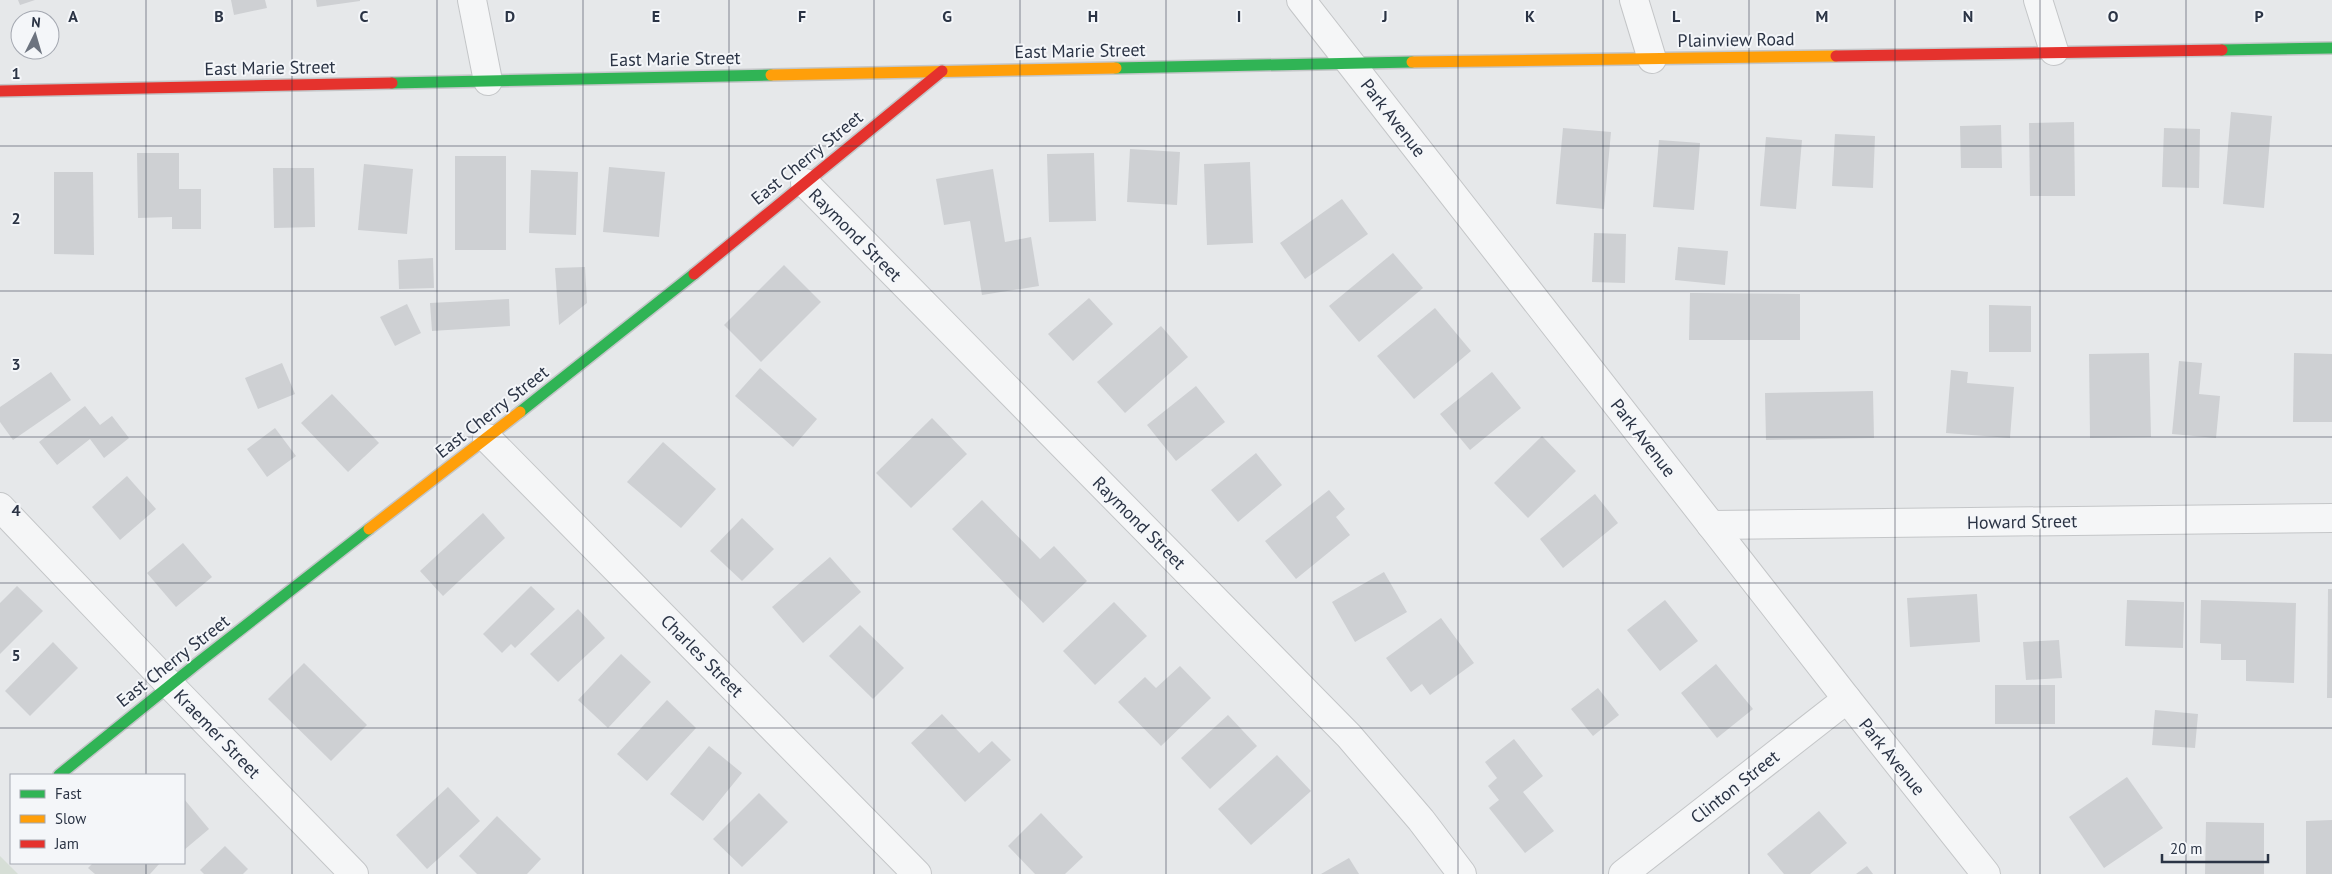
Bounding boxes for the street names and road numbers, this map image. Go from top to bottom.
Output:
street label: Plainview Road [1677,27,1795,52]
street label: East Marie Street [1014,38,1146,63]
street label: East Marie Street [609,46,741,71]
street label: East Marie Street [204,55,336,80]
street label: Park Avenue [1356,74,1431,161]
street label: East Cherry Street [746,106,867,210]
street label: Raymond Street [804,183,907,286]
street label: East Cherry Street [431,360,553,463]
street label: Park Avenue [1606,394,1681,481]
street label: Raymond Street [1088,471,1191,574]
street label: Howard Street [1967,509,2077,534]
street label: East Cherry Street [112,609,234,712]
street label: Charles Street [656,609,749,702]
street label: Kraemer Street [169,684,266,783]
street label: Park Avenue [1854,713,1931,800]
street label: Clinton Street [1686,745,1784,828]

